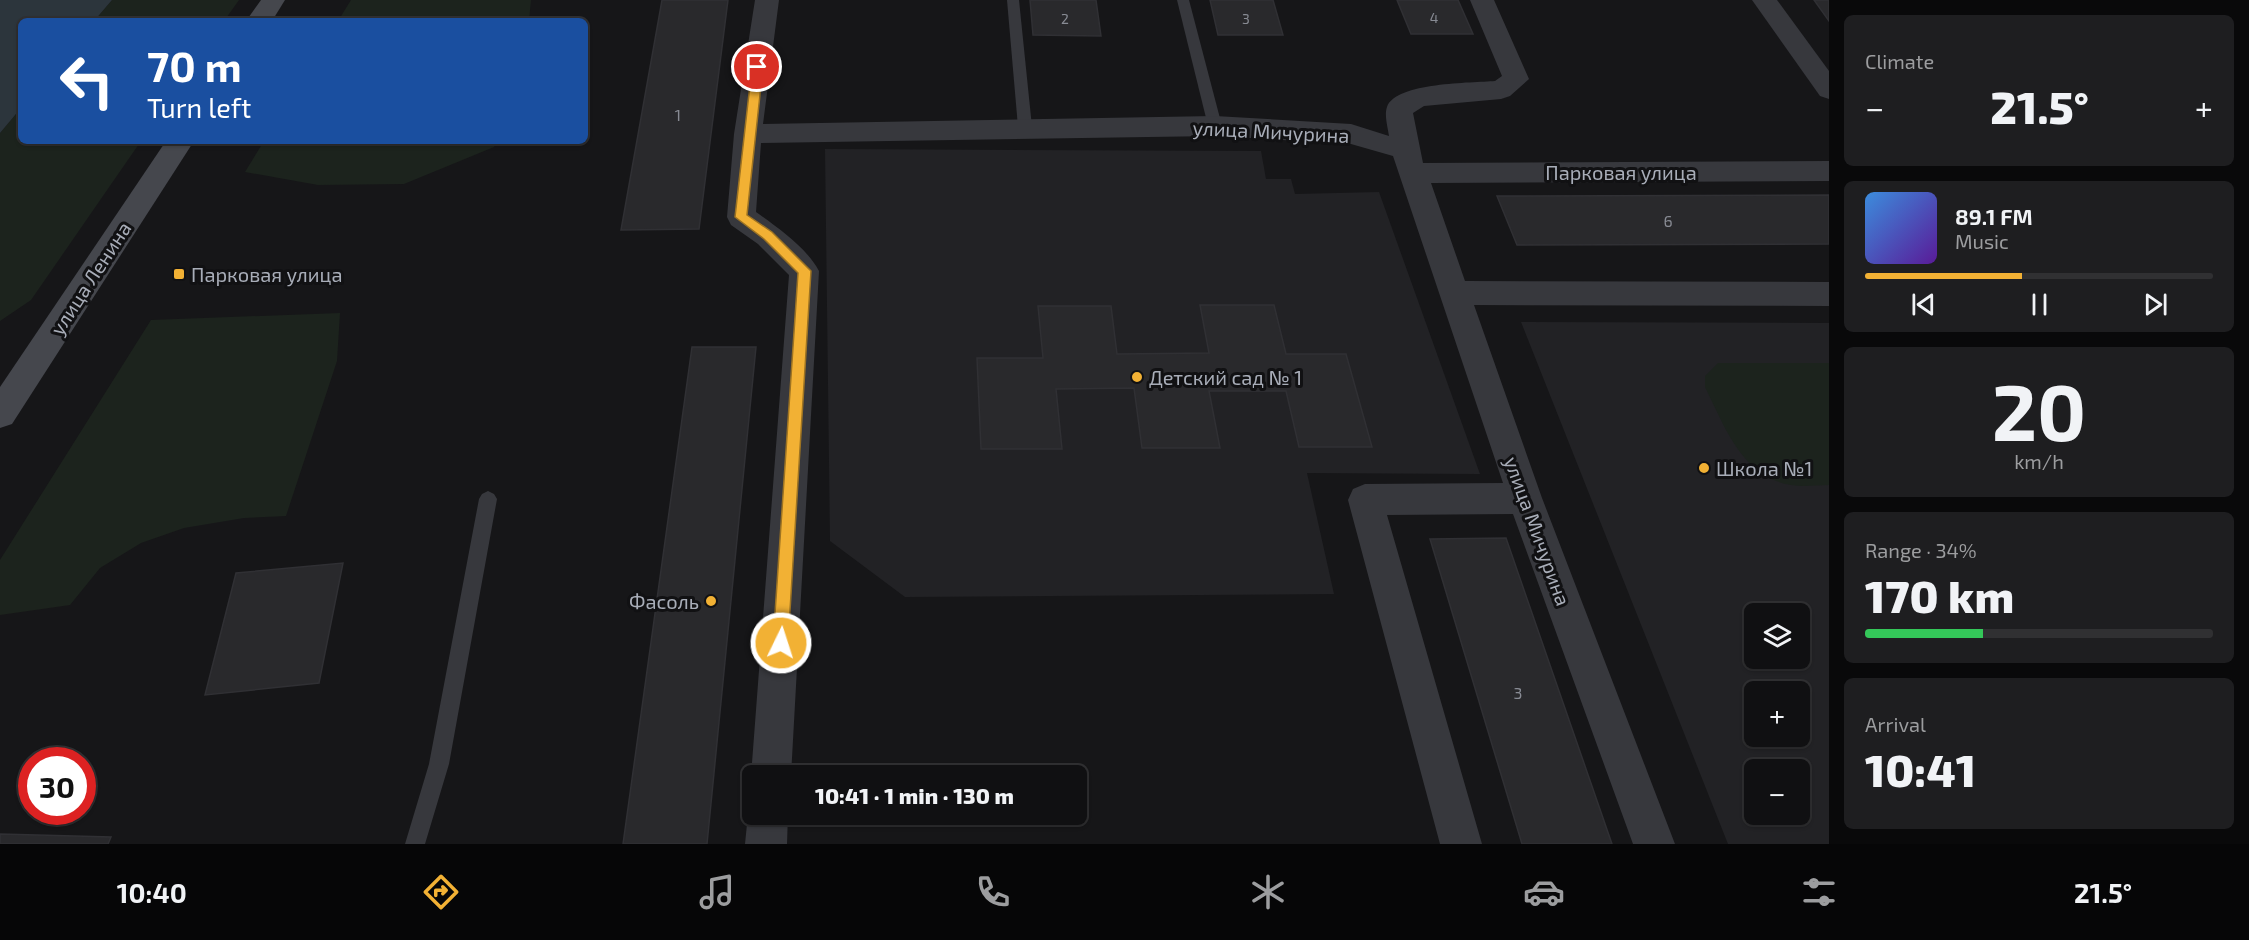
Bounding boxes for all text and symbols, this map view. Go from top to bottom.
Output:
house number: 4 [1430,9,1438,26]
house number: 2 [1061,10,1069,27]
house number: 3 [1242,10,1250,27]
text: 70 m [147,40,242,90]
pin [731,41,782,92]
icon: left [48,42,126,120]
text: Climate [1865,49,1934,73]
icon: arrive [740,50,773,83]
text: 21.5° [1990,79,2089,133]
text: − [1865,87,1884,127]
text: + [2195,87,2213,127]
text: Turn left [147,91,251,123]
house number: 1 [675,105,681,124]
street label: улица Мичурина [1192,115,1350,148]
street label: Парковая улица [1545,160,1697,185]
text: 89.1 FM [1955,203,2033,229]
house number: 6 [1663,211,1673,230]
street label: улица Ленина [44,217,136,340]
text: Music [1955,229,2009,253]
place label: Парковая улица [191,262,342,287]
marker: Парковая улица [172,267,186,281]
icon: previous [1907,288,1940,321]
icon: pause [2023,288,2056,321]
icon: next [2139,288,2172,321]
text: 20 [1992,363,2086,457]
place label: Детский сад № 1 [1149,365,1302,389]
marker: Детский сад № 1 [1130,370,1144,384]
text: km/h [2014,449,2064,473]
street label: улица Мичурина [1499,453,1576,609]
place label: Школа №1 [1716,456,1813,480]
marker: Школа №1 [1697,461,1711,475]
text: Range · 34% [1865,538,1977,562]
text: 170 km [1865,568,2014,622]
place label: Фасоль [629,589,699,613]
marker: Фасоль [704,594,718,608]
map controls [1744,603,1810,825]
button: layers [1744,603,1810,669]
position arrow [749,611,813,675]
button: + [1744,681,1810,747]
house number: 3 [1514,683,1522,702]
text: Arrival [1865,712,1926,736]
text: 10:41 [1865,742,1976,796]
speed limit sign: 30 [18,747,96,825]
button: − [1744,759,1810,825]
text: 10:41 · 1 min · 130 m [815,782,1014,808]
icon: directions [420,871,462,913]
icon: music [696,871,738,913]
icon: phone [972,871,1014,913]
icon: climate [1247,871,1289,913]
icon: car [1523,871,1565,913]
icon: filters [1798,871,1840,913]
text: 10:40 [117,876,187,908]
text: 21.5° [2074,876,2132,908]

